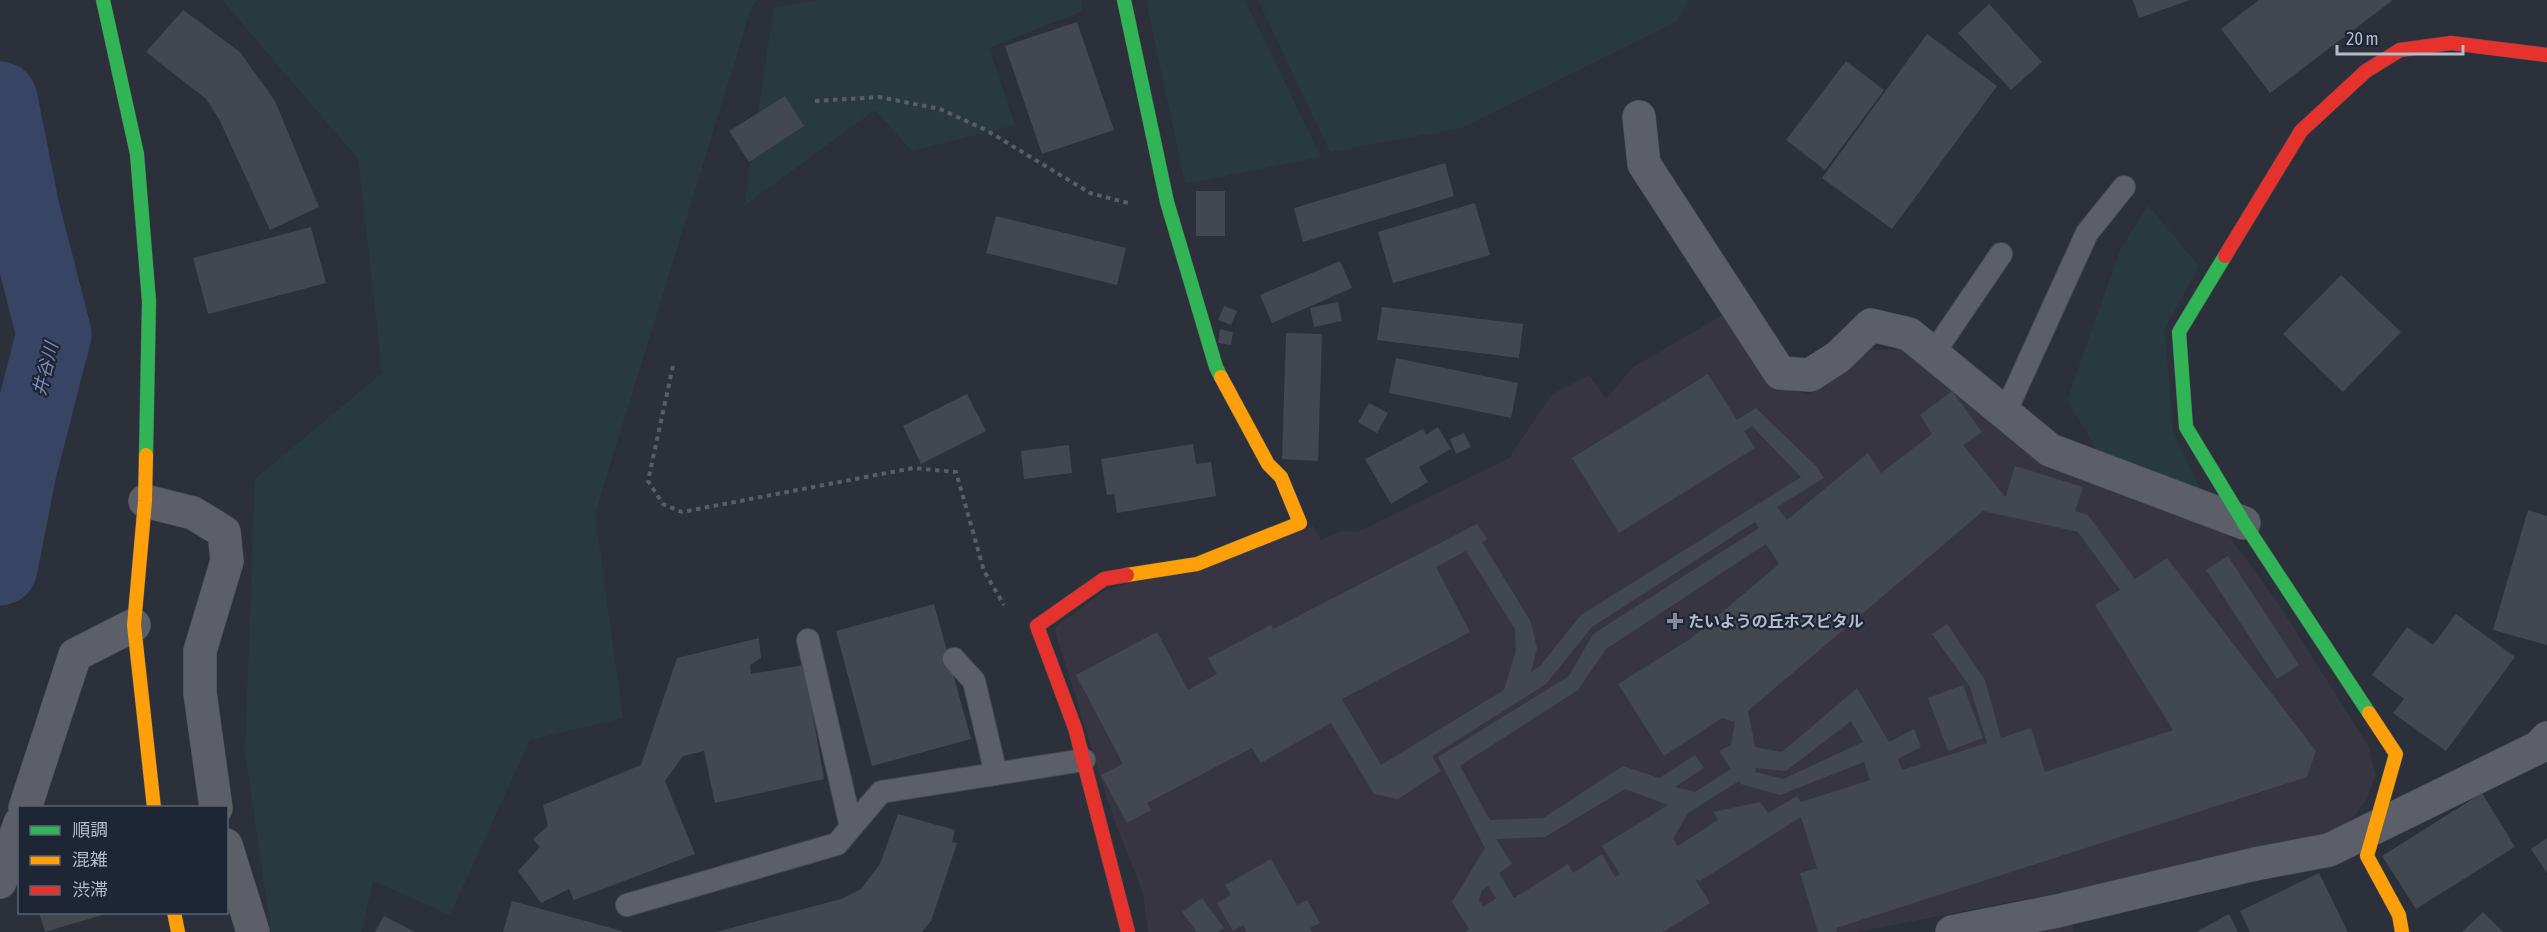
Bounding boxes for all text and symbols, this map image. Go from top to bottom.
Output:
scale bar [2337,18,2463,56]
text: 20 m [2346,28,2378,49]
water label: 井谷川 [28,338,62,398]
marker: たいようの丘ホスピタル [1666,612,1684,630]
place label: たいようの丘ホスピタル [1688,612,1864,630]
legend [18,806,228,914]
text: 順調 [72,819,108,840]
text: 混雑 [72,849,108,870]
text: 渋滞 [72,879,108,900]

